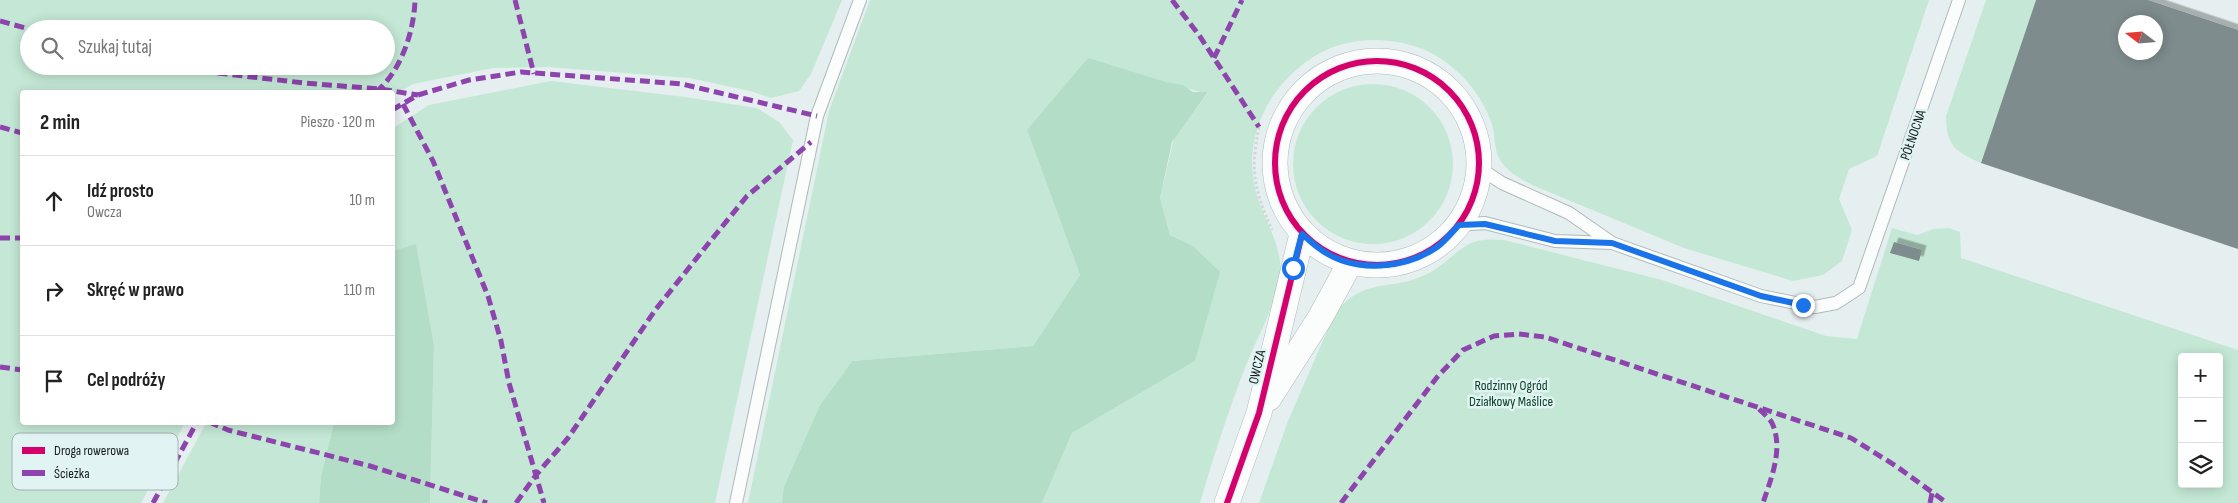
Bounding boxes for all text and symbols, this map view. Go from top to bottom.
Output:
north arrow [2118,15,2163,60]
search box [20,20,395,75]
icon: search [38,34,66,62]
text: Szukaj tutaj [78,36,152,59]
street label: PÓŁNOCNA [1897,107,1930,162]
text: 2 min [40,110,80,135]
text: Pieszo · 120 m [301,113,375,132]
text: Idź prosto [87,180,154,203]
icon: ahead [40,187,68,215]
text: 10 m [349,191,375,210]
text: Owcza [87,203,122,222]
route start [1282,257,1305,280]
icon: right [40,277,68,305]
text: Skręć w prawo [87,279,184,302]
text: 110 m [344,281,375,300]
route end [1792,294,1815,317]
street label: OWCZA [1245,347,1269,386]
map controls [2178,353,2223,488]
button: + [2178,353,2223,398]
icon: arrive [40,367,68,395]
text: Cel podróży [87,369,165,392]
park label: Rodzinny Ogród Działkowy Maślice [1469,377,1553,410]
button: − [2178,398,2223,443]
legend [12,433,178,490]
text: Droga rowerowa [54,442,129,459]
button: layers [2178,443,2223,488]
text: Ścieżka [54,465,90,482]

